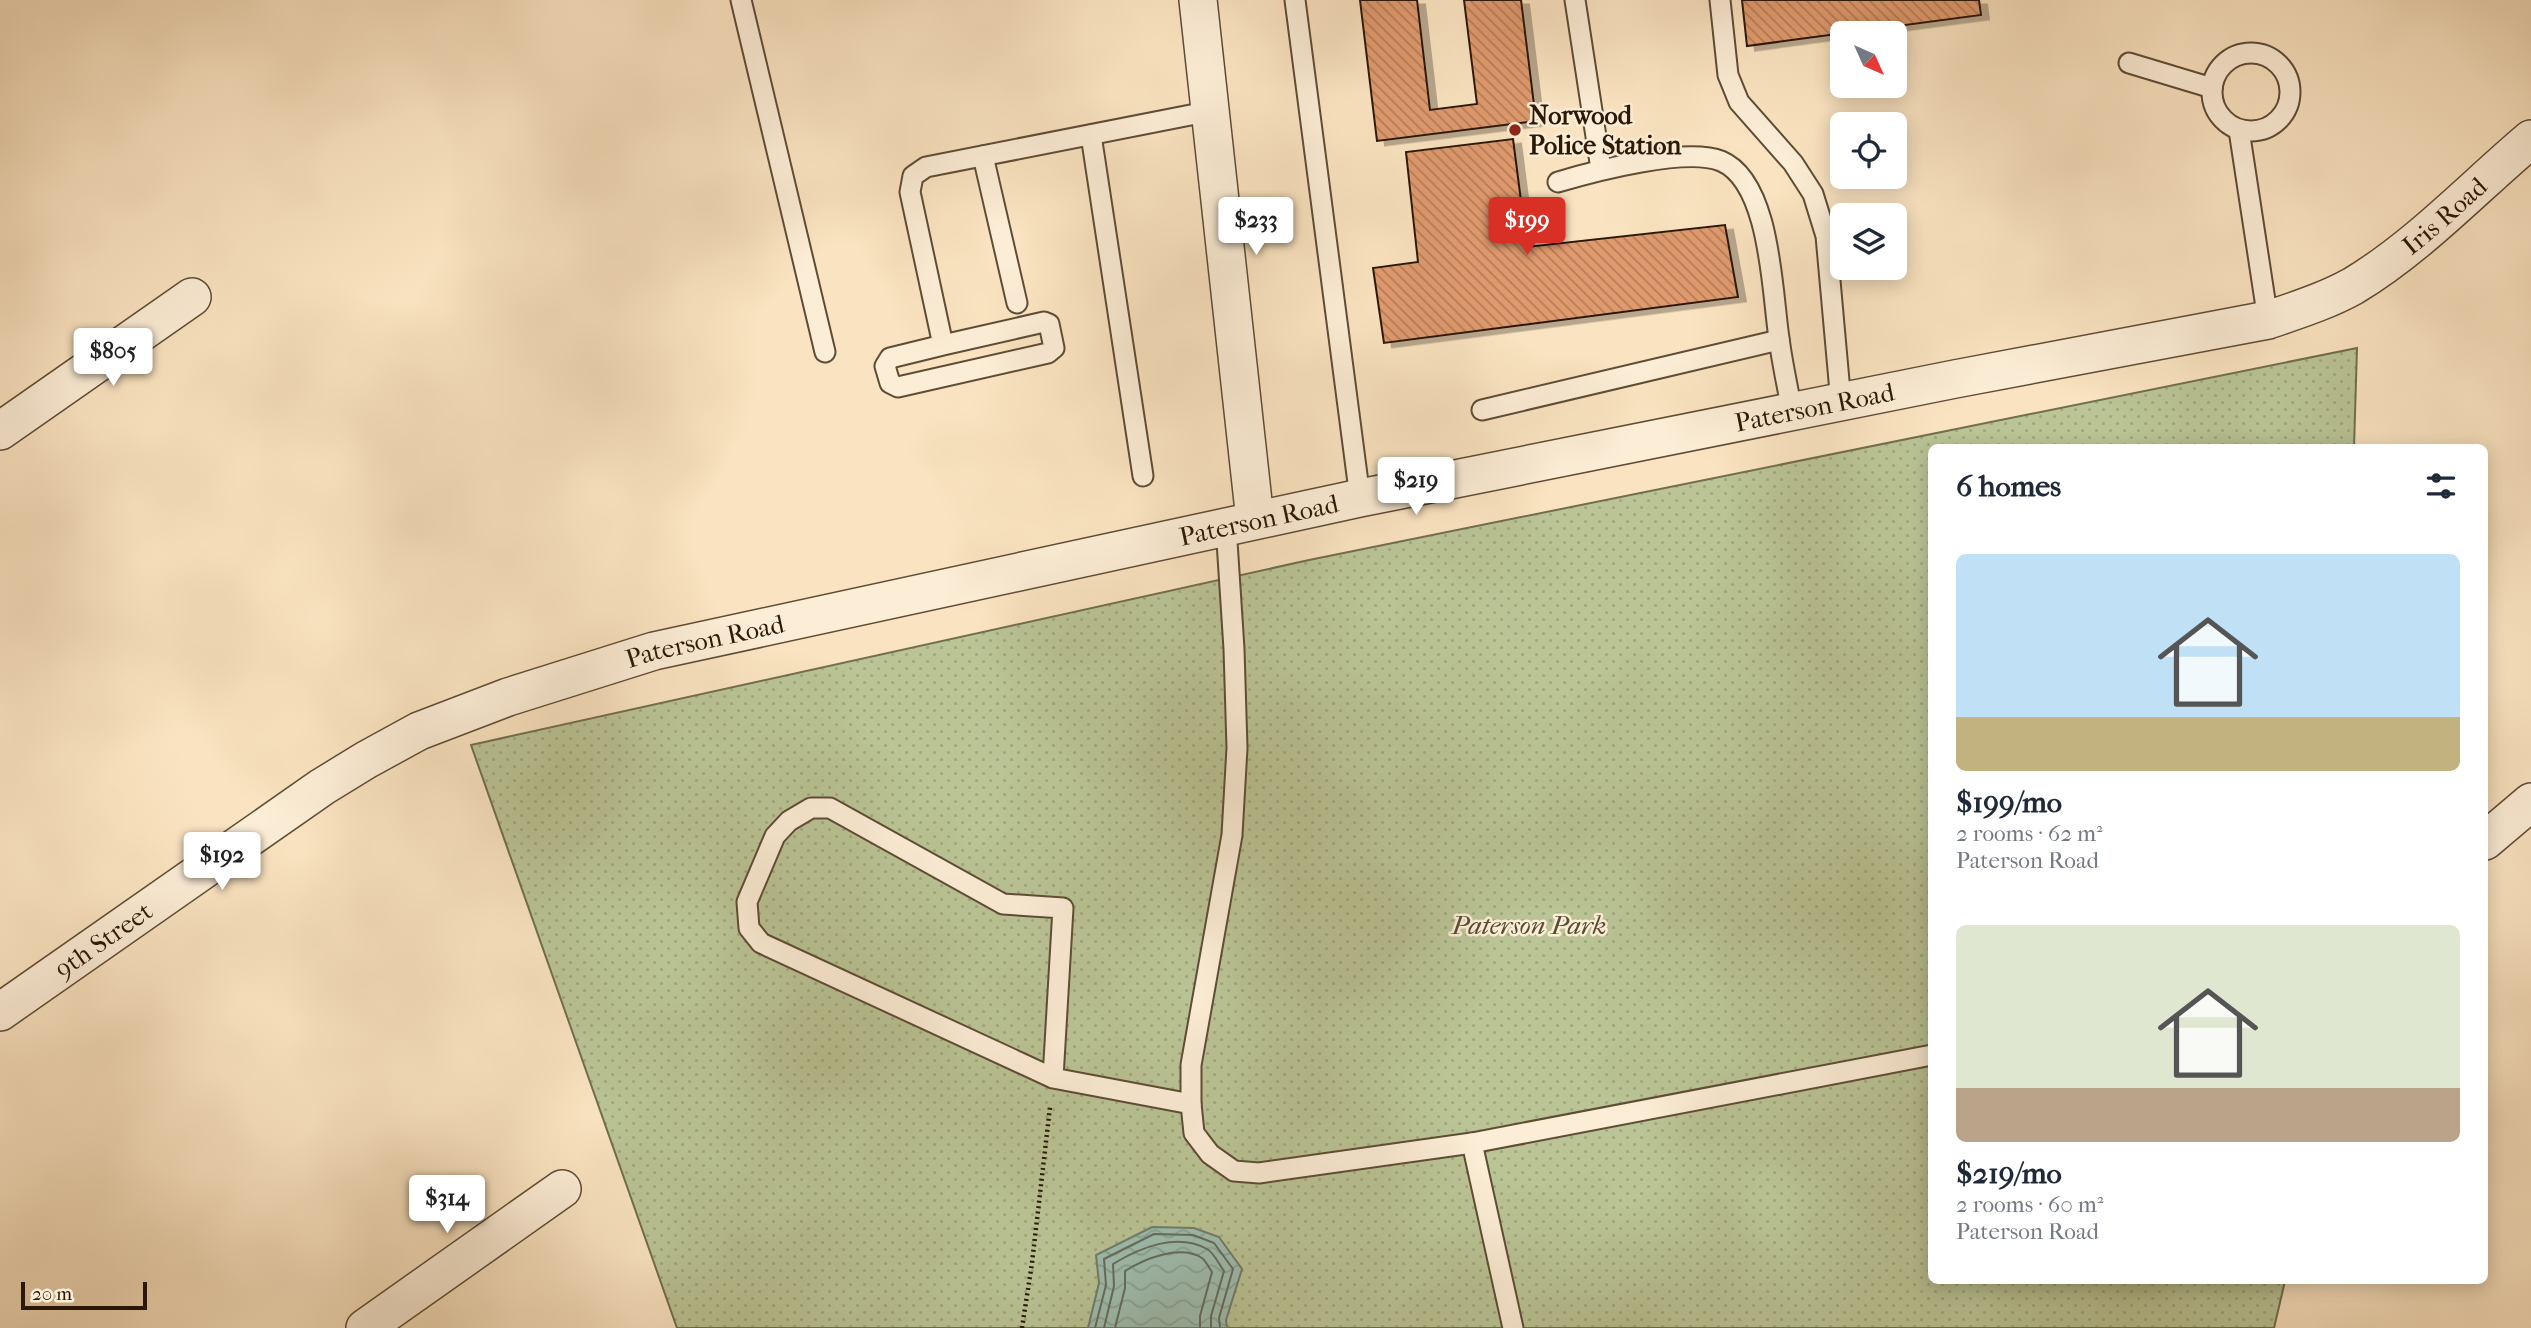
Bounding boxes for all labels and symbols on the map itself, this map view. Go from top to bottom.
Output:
north arrow [1830,21,1908,98]
place label: Norwood Police Station [1529,100,1682,161]
marker: Norwood Police Station [1507,122,1523,138]
street label: Iris Road [2396,170,2494,261]
pin: $233 [1215,198,1297,257]
pin: $199 [1486,198,1568,257]
pin: $805 [72,328,154,388]
street label: Paterson Road [1732,376,1898,438]
pin: $219 [1375,458,1457,517]
street label: Paterson Road [1176,487,1342,552]
street label: Paterson Road [622,608,788,675]
pin: $192 [181,832,263,892]
street label: 9th Street [49,895,159,985]
park label: Paterson Park [1451,910,1606,941]
pin: $314 [406,1176,488,1235]
scale bar [21,1279,147,1311]

